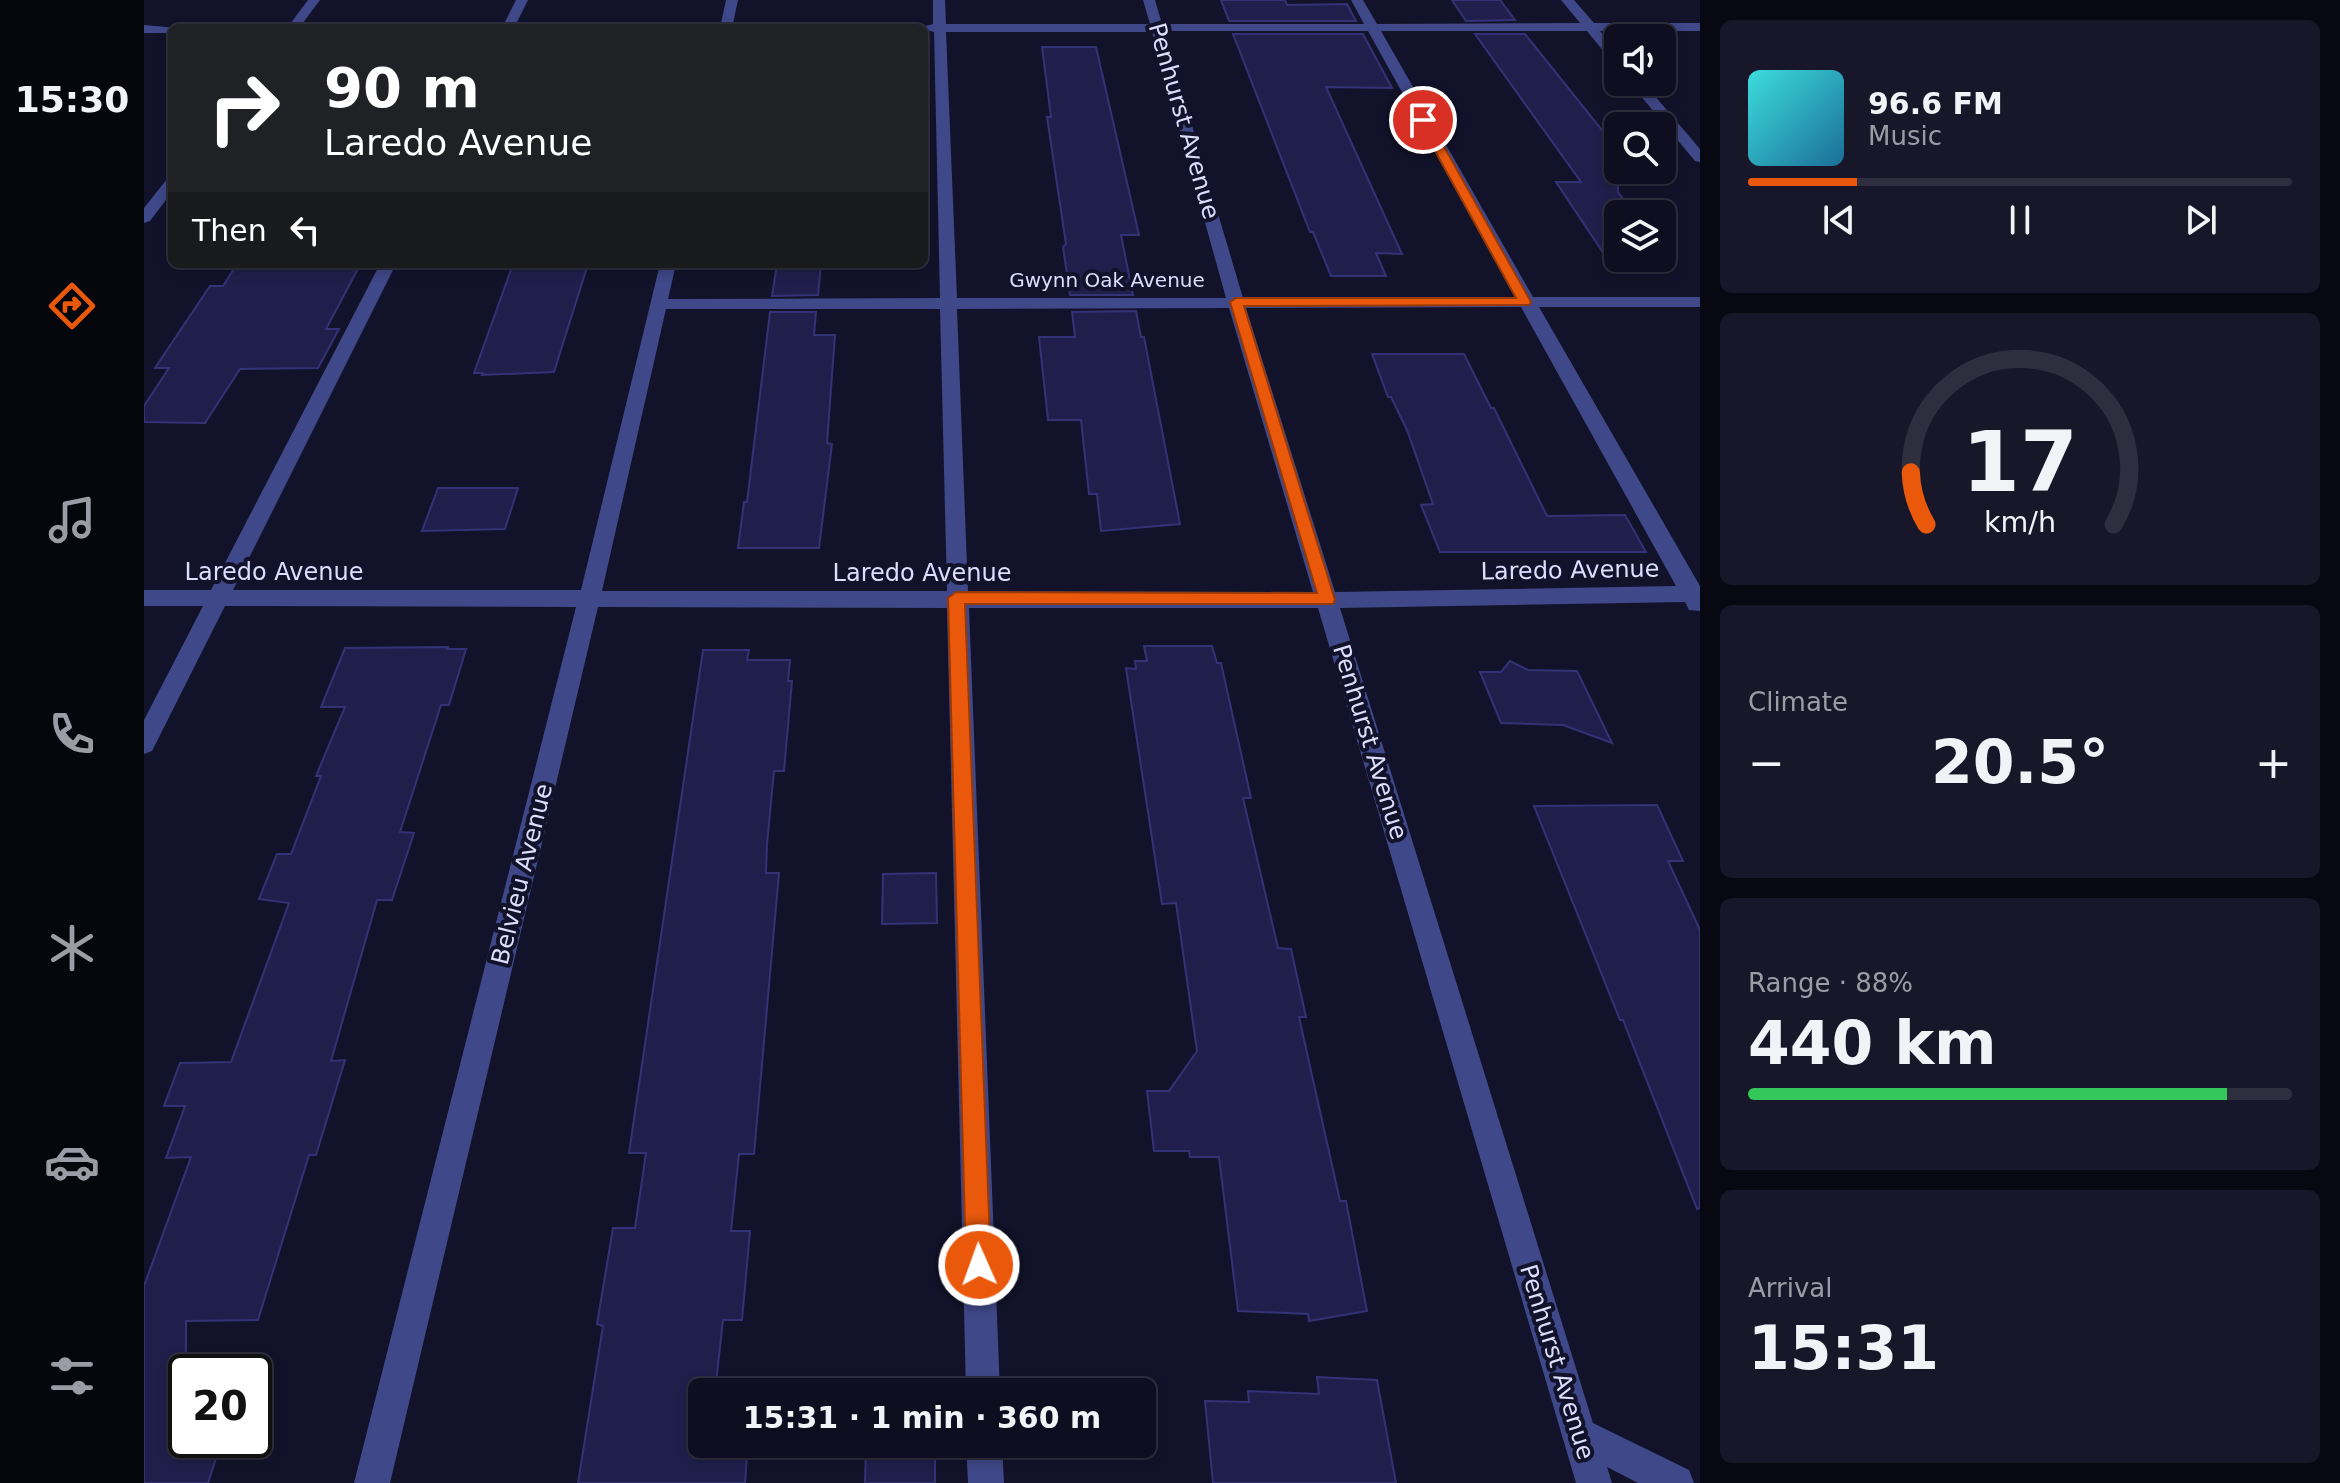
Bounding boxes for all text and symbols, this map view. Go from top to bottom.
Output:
street label: Penhurst Avenue [1143,20,1225,222]
map controls [1604,24,1676,272]
button: sound [1604,24,1676,96]
text: 90 m [324,55,480,120]
icon: right [192,56,296,160]
text: 15:30 [15,79,129,120]
pin [1389,86,1457,154]
text: 96.6 FM [1868,86,2003,121]
icon: arrive [1401,98,1445,142]
button: search [1604,112,1676,184]
text: Music [1868,121,1942,151]
text: Laredo Avenue [324,122,592,163]
icon: previous [1817,198,1861,242]
icon: pause [1998,198,2042,242]
icon: next [2179,198,2223,242]
button: layers [1604,200,1676,272]
icon: left [283,208,327,252]
text: Then [192,213,267,248]
street label: Gwynn Oak Avenue [1009,268,1205,292]
icon: directions [44,278,100,334]
text: 17 [1962,413,2078,510]
icon: music [44,492,100,548]
text: km/h [1984,505,2056,539]
street label: Laredo Avenue [1480,554,1660,586]
street label: Laredo Avenue [185,558,363,586]
street label: Laredo Avenue [833,559,1011,587]
street label: Penhurst Avenue [1327,641,1413,843]
text: Climate [1748,687,1848,717]
icon: phone [44,706,100,762]
text: 20.5° [1931,727,2109,797]
text: − [1748,737,1785,788]
text: + [2255,737,2292,788]
street label: Belvieu Avenue [486,781,558,967]
icon: climate [44,920,100,976]
text: Range · 88% [1748,968,1913,998]
text: 440 km [1748,1008,1997,1078]
icon: car [44,1134,100,1190]
position arrow [937,1223,1021,1307]
street label: Penhurst Avenue [1514,1261,1600,1463]
text: Arrival [1748,1273,1832,1303]
text: 15:31 [1748,1313,1939,1383]
icon: filters [44,1348,100,1404]
speed limit sign: 20 [168,1354,272,1458]
text: 15:31 · 1 min · 360 m [743,1400,1101,1435]

